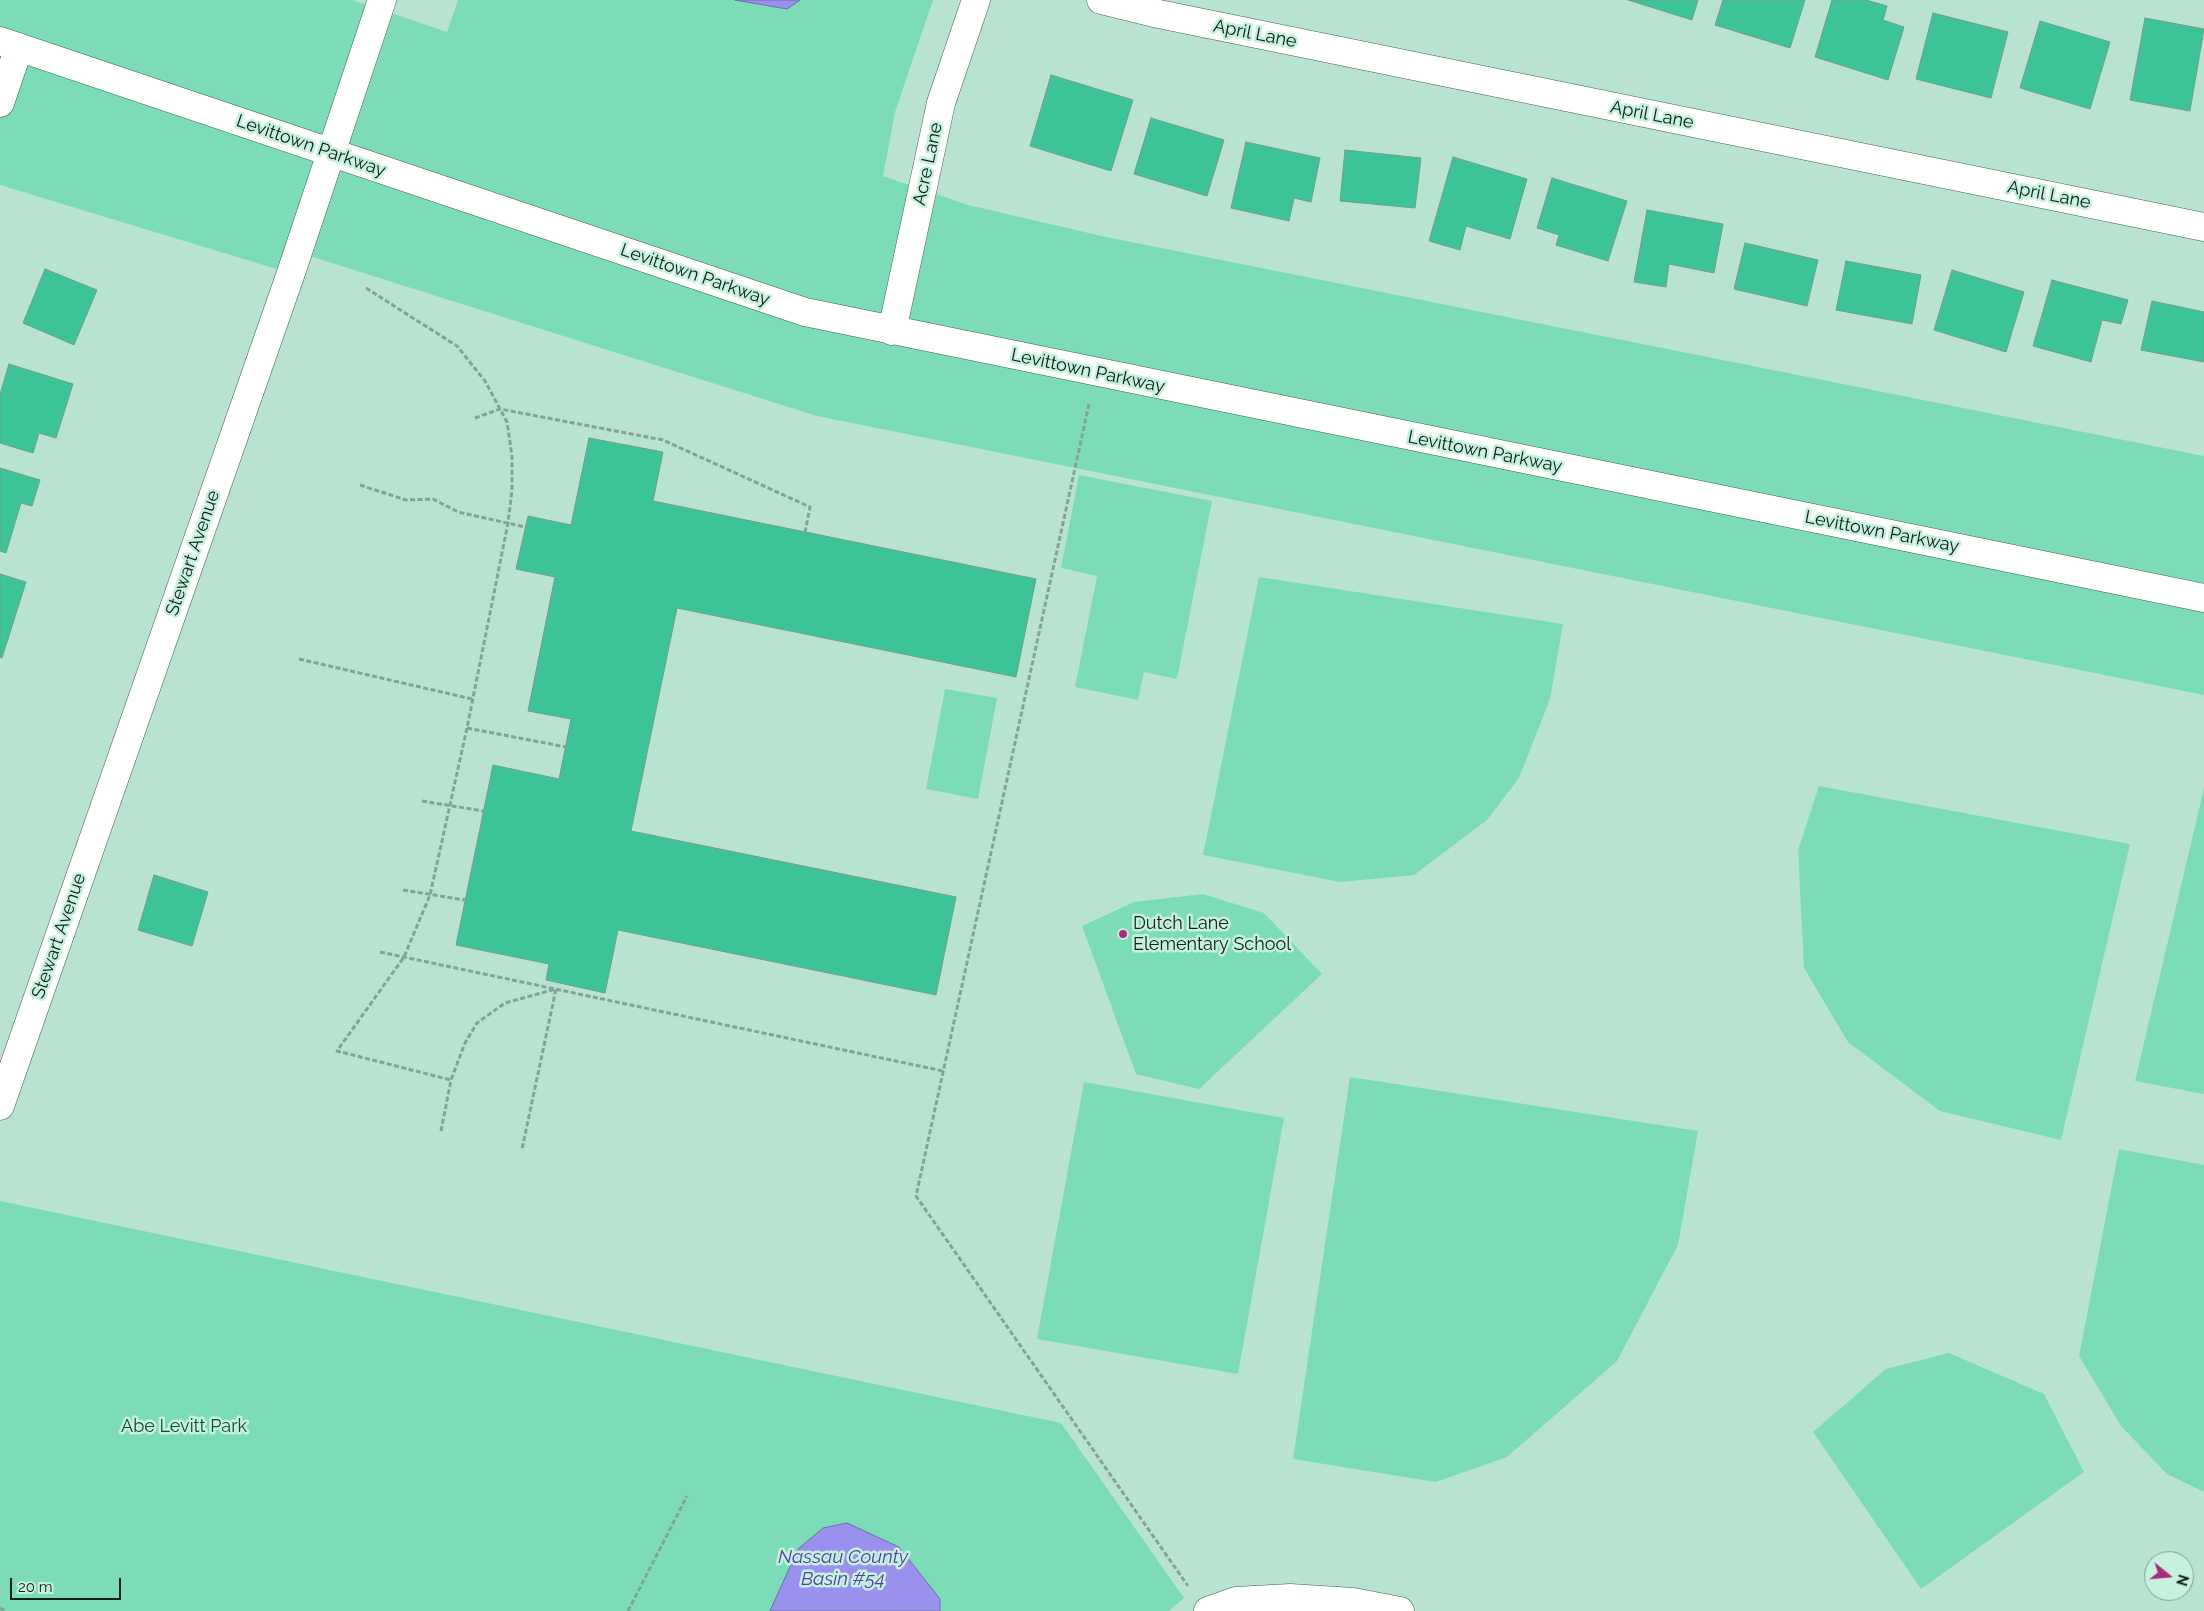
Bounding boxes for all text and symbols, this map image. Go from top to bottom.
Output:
street label: April Lane [1212,15,1298,53]
street label: April Lane [1609,96,1695,134]
street label: Levittown Parkway [233,110,389,182]
street label: Acre Lane [909,121,947,207]
street label: April Lane [2006,176,2092,214]
street label: Levittown Parkway [617,239,773,311]
street label: Levittown Parkway [1009,344,1167,398]
street label: Levittown Parkway [1406,426,1564,478]
street label: Stewart Avenue [161,487,225,619]
street label: Levittown Parkway [1803,506,1961,558]
street label: Stewart Avenue [27,870,91,1002]
place label: Dutch Lane Elementary School [1133,913,1291,956]
marker: Dutch Lane Elementary School [1117,928,1129,940]
park label: Abe Levitt Park [121,1416,247,1438]
water label: Nassau County Basin #54 [778,1546,908,1590]
north arrow [2144,1551,2194,1601]
scale bar [12,1568,124,1600]
text: N [2173,1573,2192,1588]
text: 20 m [18,1578,53,1596]

